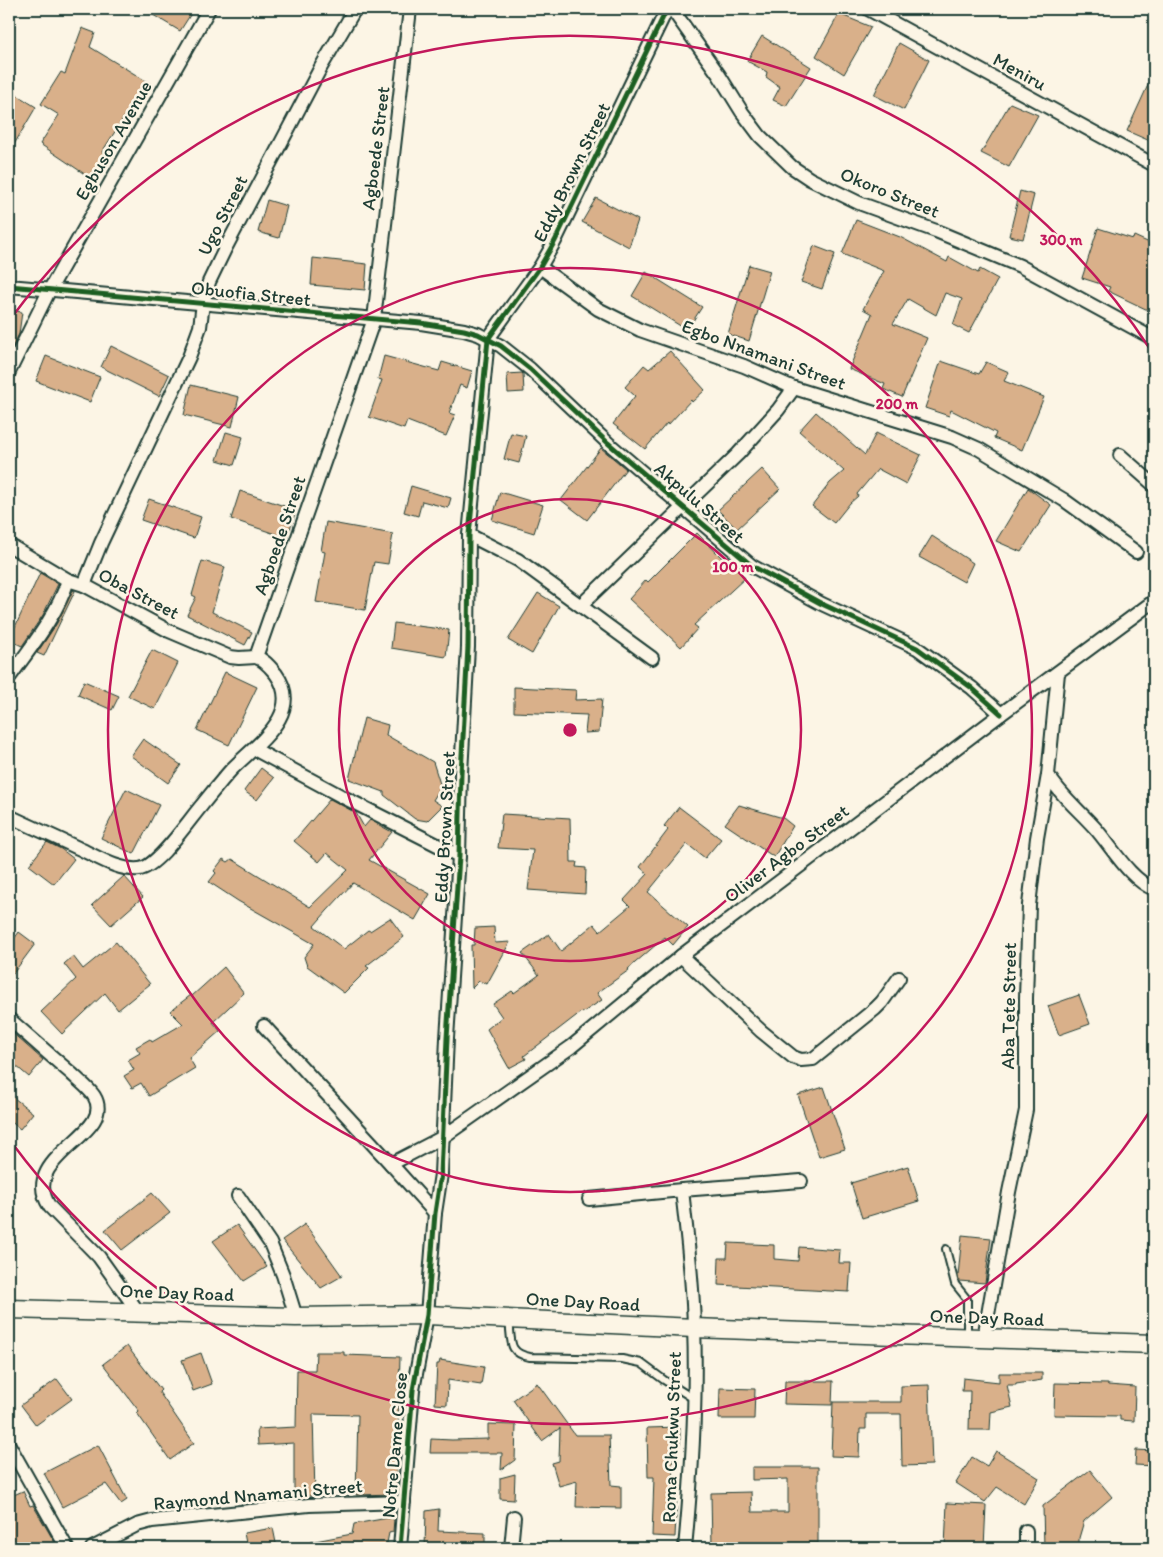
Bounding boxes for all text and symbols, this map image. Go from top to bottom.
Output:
street label: Meniru [989,47,1051,96]
street label: Egbuson Avenue [70,76,157,204]
street label: Agboede Street [356,85,394,211]
street label: Eddy Brown Street [528,99,615,246]
street label: Okoro Street [837,162,943,223]
street label: Ugo Street [192,171,252,259]
text: 300 m [1040,231,1083,249]
street label: Obuofia Street [190,276,312,311]
street label: Egbo Nnamani Street [679,314,849,395]
text: 200 m [876,395,919,413]
street label: Akpulu Street [650,457,750,548]
street label: Agboede Street [248,473,311,598]
text: 100 m [712,558,754,576]
street label: Oba Street [94,563,183,624]
centre of rings [561,721,579,739]
street label: Eddy Brown Street [429,750,460,904]
street label: Oliver Agbo Street [720,799,853,908]
street label: Aba Tete Street [996,942,1021,1070]
street label: One Day Road [119,1279,235,1306]
street label: One Day Road [525,1287,641,1316]
street label: One Day Road [929,1304,1045,1331]
street label: Roma Chukwu Street [657,1351,686,1523]
street label: Notre Dame Close [377,1371,412,1519]
street label: Raymond Nnamani Street [153,1474,364,1515]

